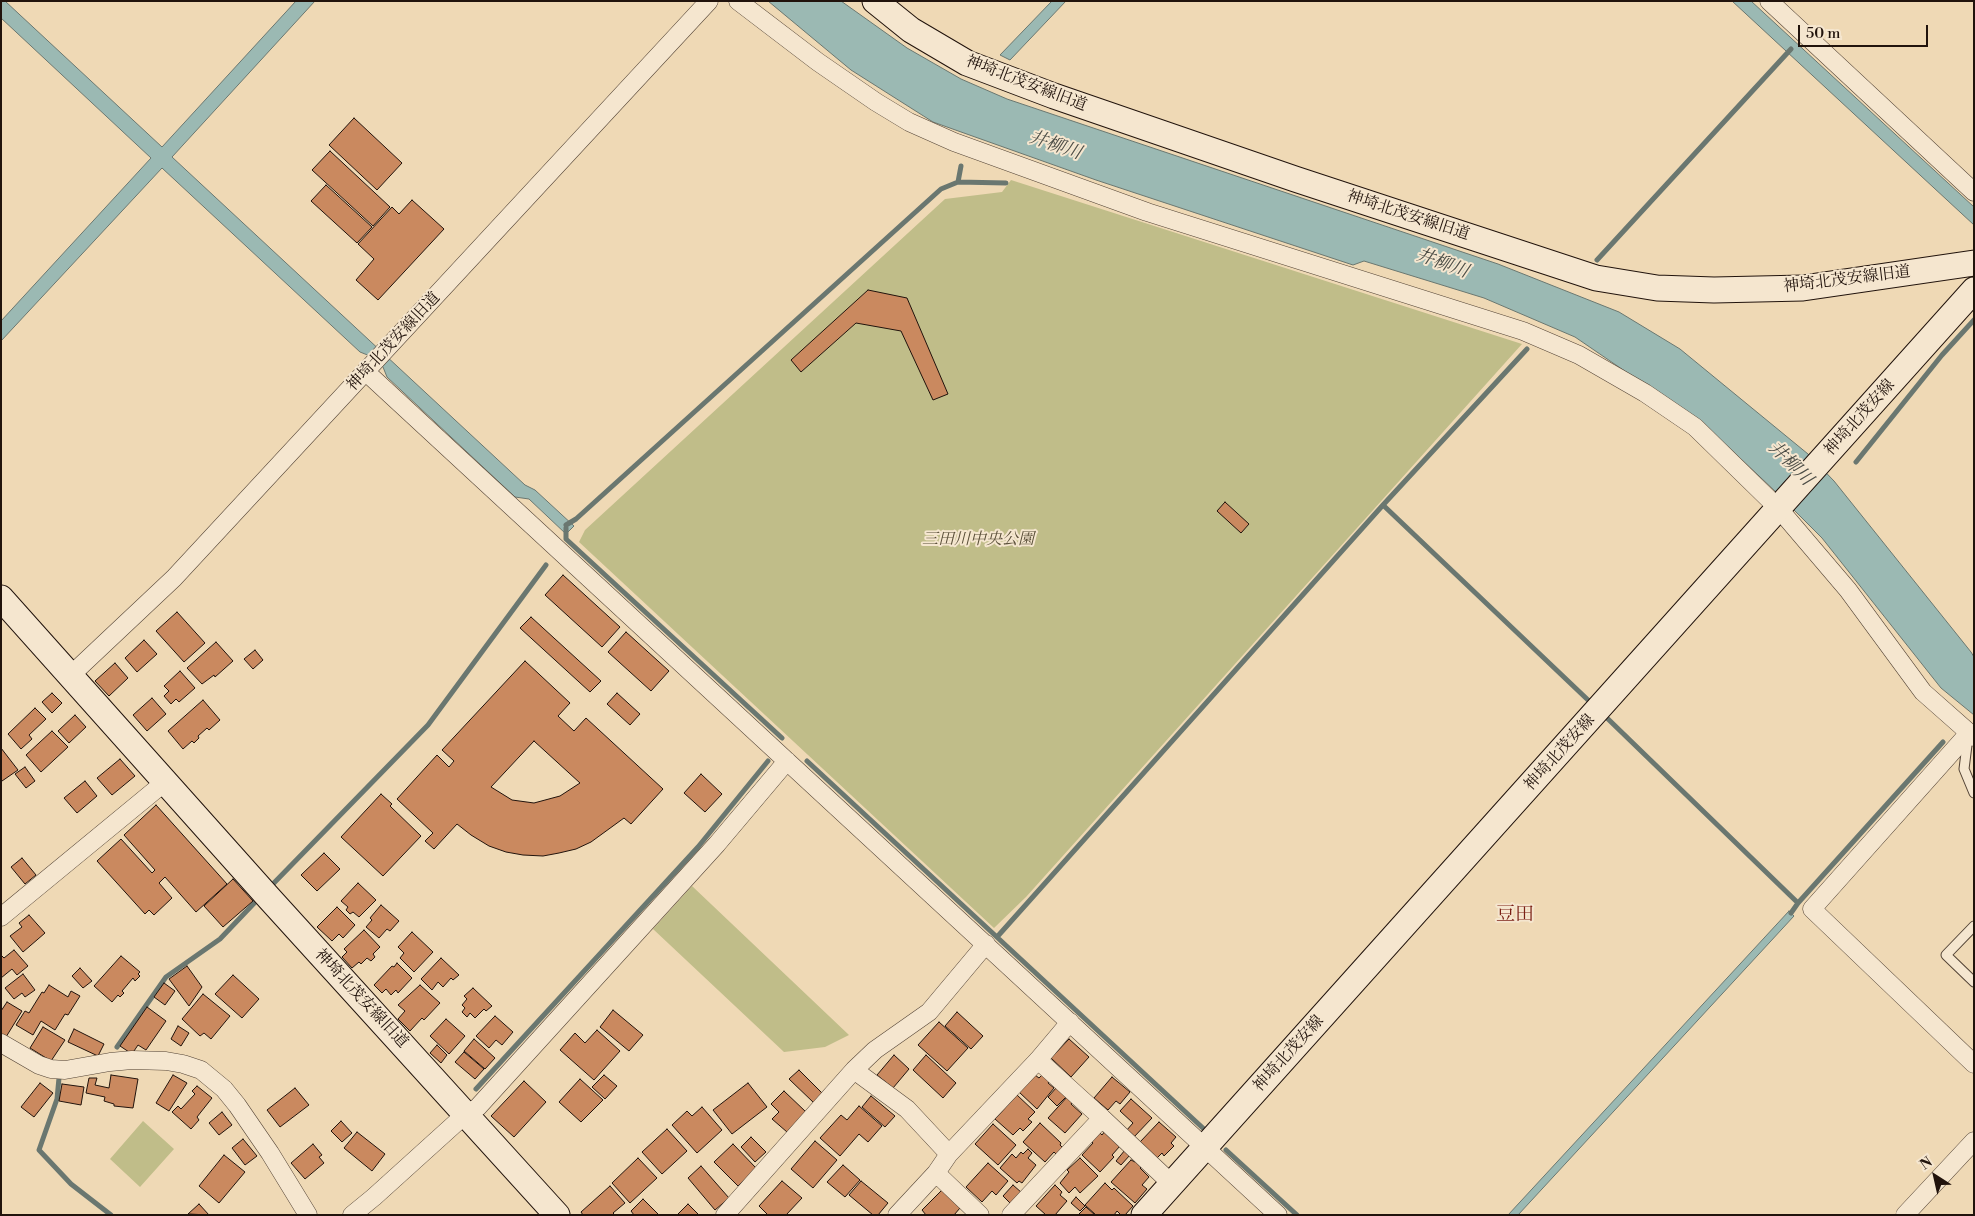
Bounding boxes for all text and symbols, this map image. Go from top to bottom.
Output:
scale bar [1800,15,1930,47]
text: 50 m [1806,24,1840,43]
street label: 神埼北茂安線旧道 [963,52,1089,116]
water label: 井柳川 [1026,127,1084,165]
street label: 神埼北茂安線旧道 [1344,187,1472,245]
water label: 井柳川 [1413,245,1471,283]
street label: 神埼北茂安線旧道 [1782,263,1912,297]
street label: 神埼北茂安線旧道 [343,289,445,395]
street label: 神埼北茂安線 [1821,376,1899,460]
water label: 井柳川 [1763,437,1817,491]
park label: 三田川中央公園 [922,530,1034,550]
street label: 神埼北茂安線 [1521,711,1599,795]
district label: 豆田 [1496,904,1534,926]
street label: 神埼北茂安線旧道 [310,946,412,1052]
street label: 神埼北茂安線 [1250,1012,1328,1096]
north arrow [1910,1151,1960,1201]
text: N [1917,1153,1936,1174]

